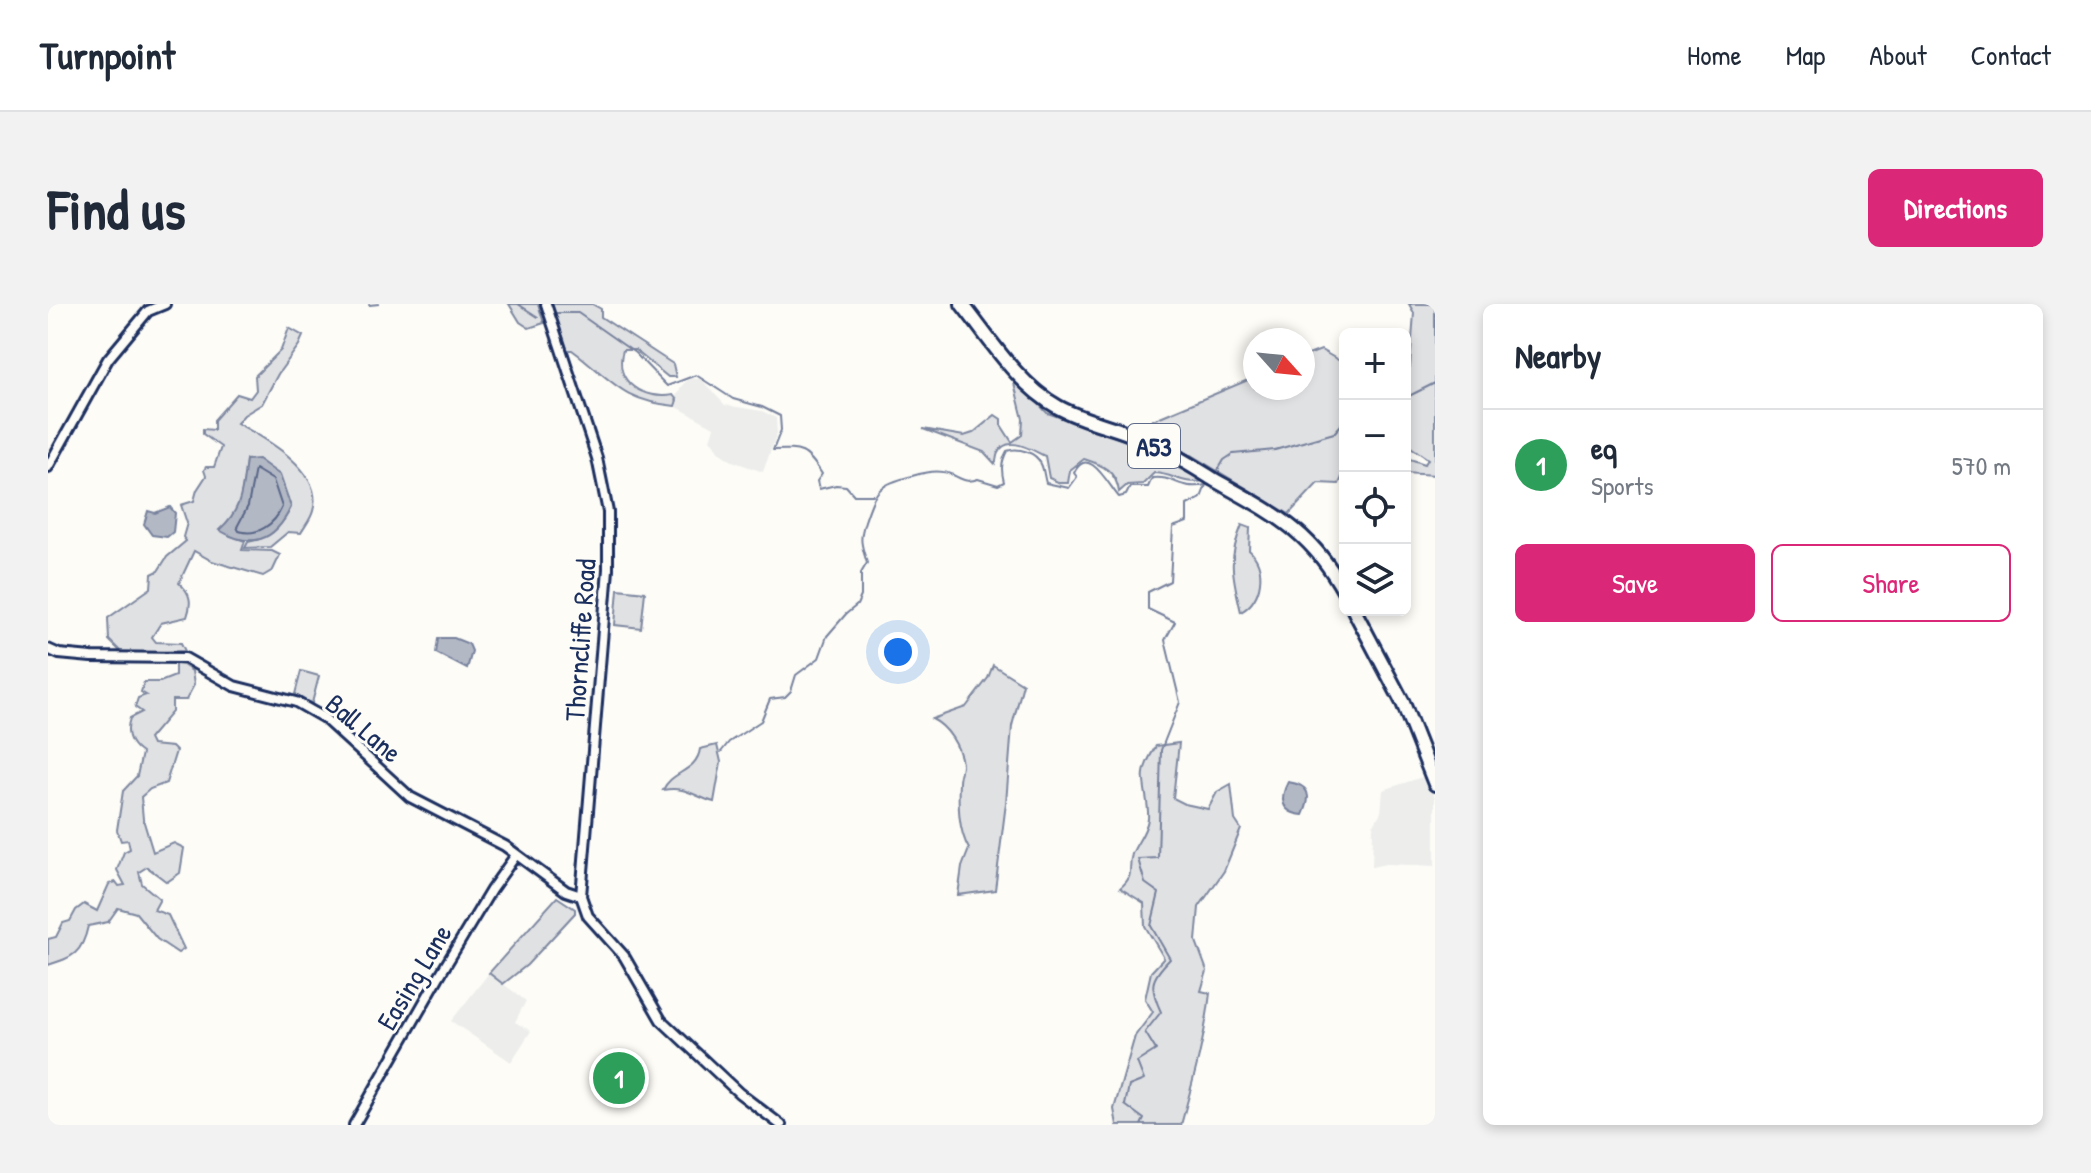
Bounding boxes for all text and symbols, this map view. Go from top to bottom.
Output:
text: Turnpoint [40,29,175,81]
text: Home [1687,36,1742,74]
text: Map [1786,36,1825,74]
text: About [1869,36,1927,74]
text: Contact [1971,36,2051,74]
button: Directions [1868,169,2043,247]
text: Find us [48,171,186,246]
north arrow [1243,328,1315,400]
map controls [1339,328,1411,616]
button: + [1339,328,1411,400]
text: Nearby [1515,333,1601,379]
button: − [1339,400,1411,472]
road number: A53 [1128,424,1180,468]
text: eq [1591,428,1617,468]
text: 1 [1536,448,1546,483]
text: 570 m [1952,448,2011,483]
text: Sports [1591,468,1654,503]
button: locate [1339,472,1411,544]
button: layers [1339,544,1411,616]
button: Save [1515,544,1755,622]
button: Share [1771,544,2011,622]
street label: Thorncliffe Road [555,558,605,722]
your location [878,632,918,672]
street label: Ball Lane [318,685,410,771]
street label: Easing Lane [368,917,460,1037]
pin: 1 [593,1048,645,1108]

